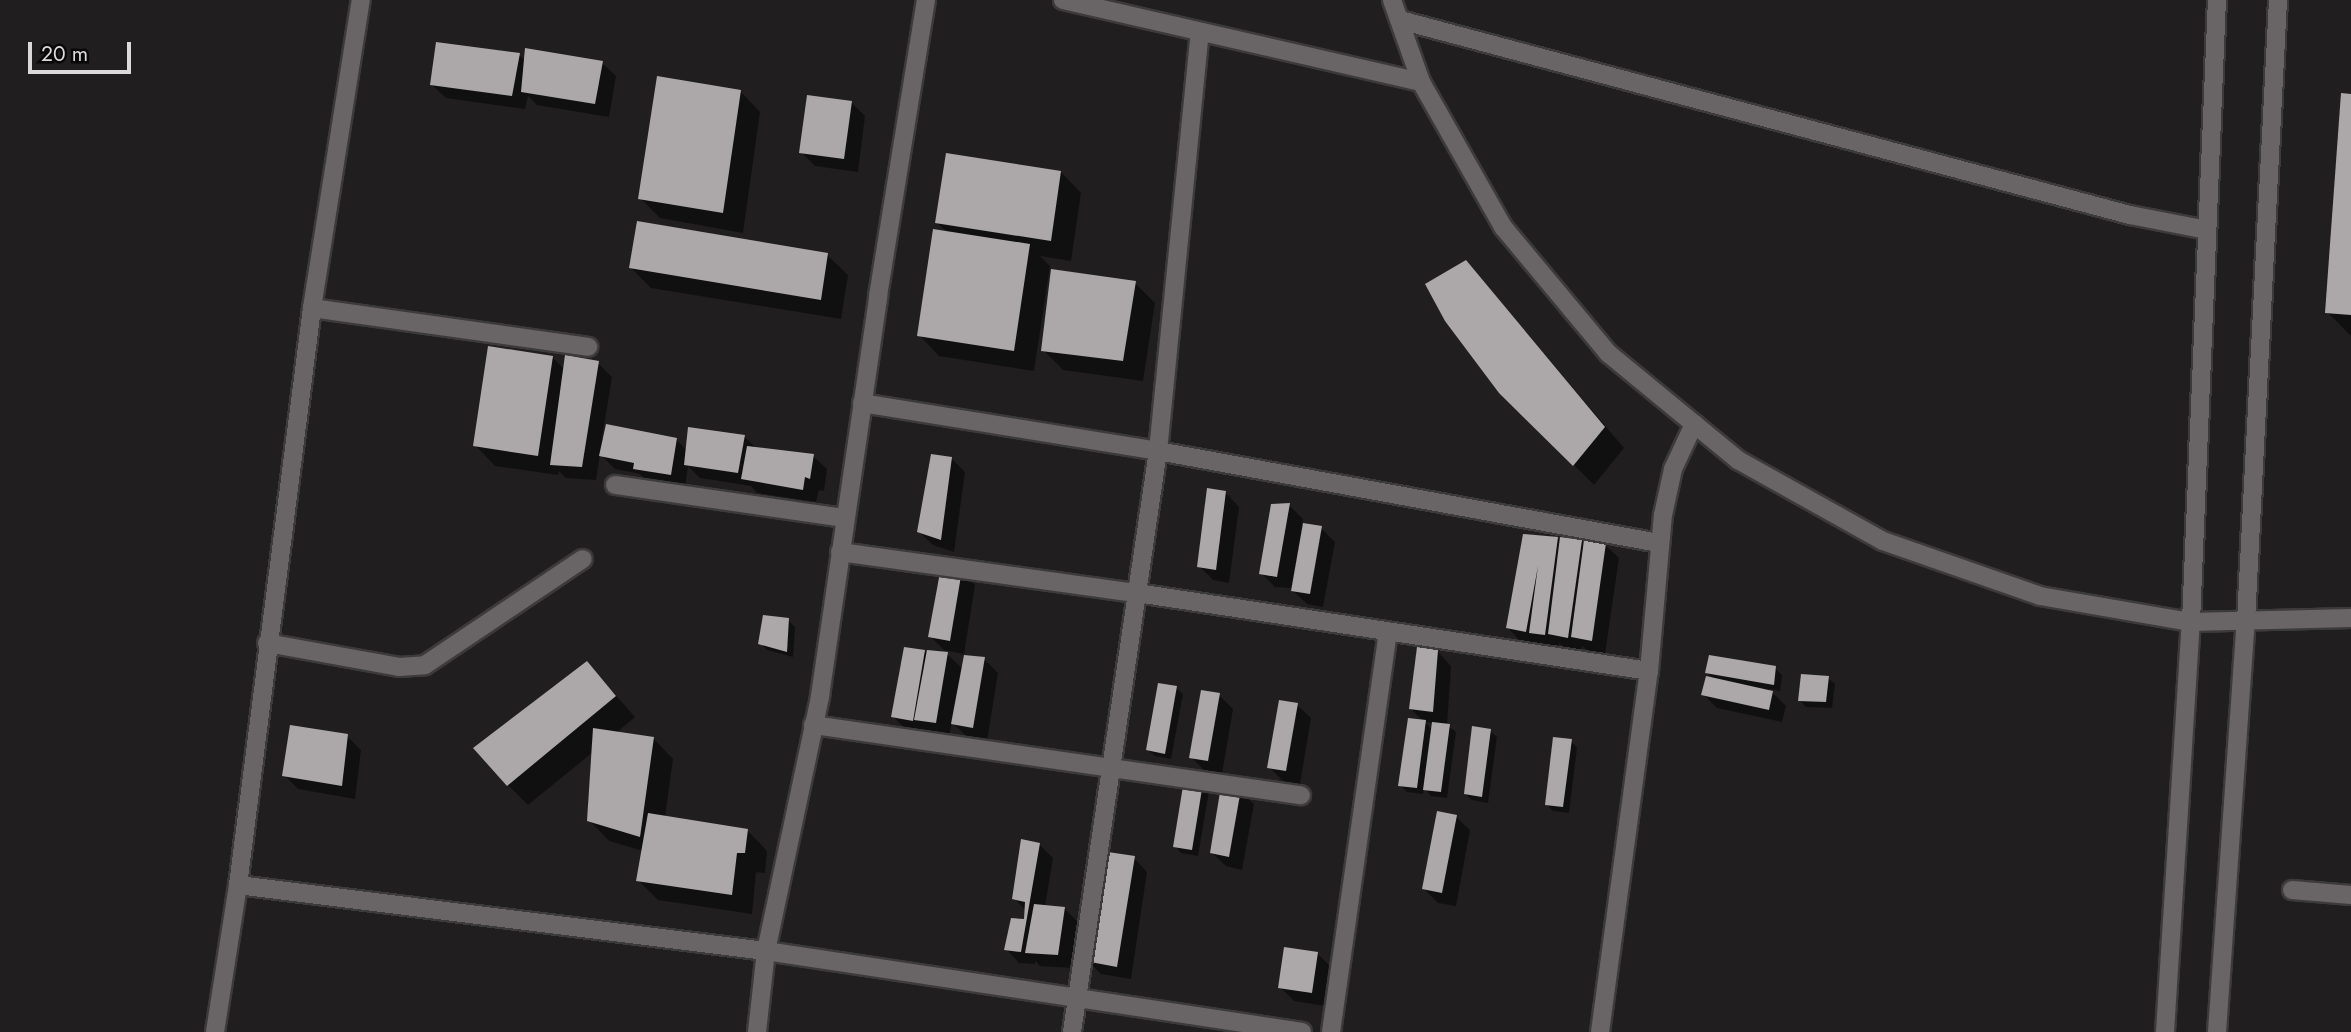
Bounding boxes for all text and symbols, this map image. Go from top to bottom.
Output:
scale bar [32,28,135,72]
text: 20 m [41,39,88,69]

